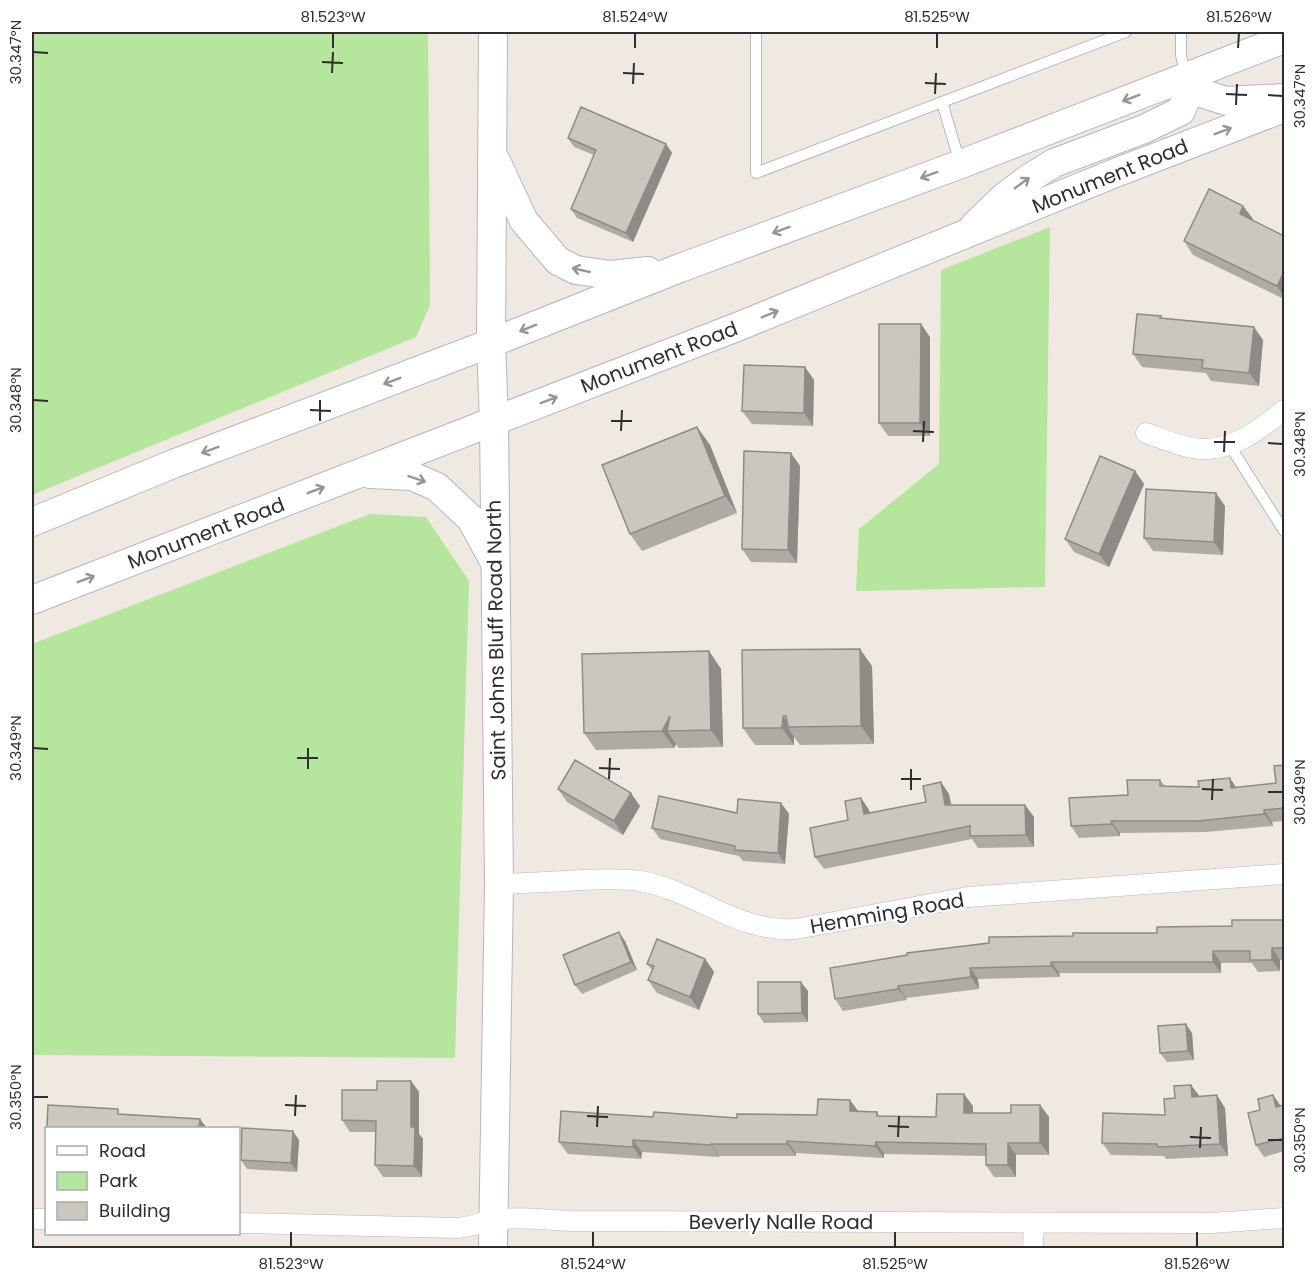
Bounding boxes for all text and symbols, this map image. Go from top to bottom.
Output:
text: 81.523°W [300,6,366,27]
text: 81.524°W [602,6,668,27]
text: 81.525°W [904,6,970,27]
text: 81.526°W [1206,6,1272,27]
text: 30.347°N [5,20,26,84]
text: 30.347°N [1289,64,1310,128]
one-way arrow [1122,94,1141,105]
one-way arrow [1213,125,1232,136]
street label: Monument Road [1028,132,1192,220]
one-way arrow [920,171,939,182]
one-way arrow [1014,177,1030,190]
one-way arrow [772,226,791,237]
one-way arrow [571,264,591,275]
one-way arrow [760,308,778,319]
street label: Monument Road [576,314,742,400]
one-way arrow [519,323,538,334]
text: 30.348°N [5,367,26,433]
one-way arrow [384,376,402,387]
one-way arrow [539,394,558,405]
text: 30.348°N [1289,411,1310,477]
one-way arrow [201,445,220,456]
one-way arrow [407,475,425,486]
one-way arrow [306,484,325,495]
street label: Monument Road [123,490,289,576]
street label: Saint Johns Bluff Road North [480,499,512,781]
one-way arrow [76,573,95,584]
text: 30.349°N [5,715,26,781]
text: 30.349°N [1289,759,1310,825]
street label: Hemming Road [808,886,966,940]
text: 30.350°N [5,1064,26,1130]
text: 30.350°N [1289,1107,1310,1173]
legend [45,1127,240,1235]
text: Road [99,1138,146,1163]
text: Park [99,1168,138,1193]
text: Building [99,1198,171,1223]
street label: Beverly Nalle Road [689,1208,873,1236]
text: 81.523°W [258,1253,324,1274]
text: 81.524°W [560,1253,626,1274]
text: 81.525°W [862,1253,928,1274]
text: 81.526°W [1164,1253,1230,1274]

